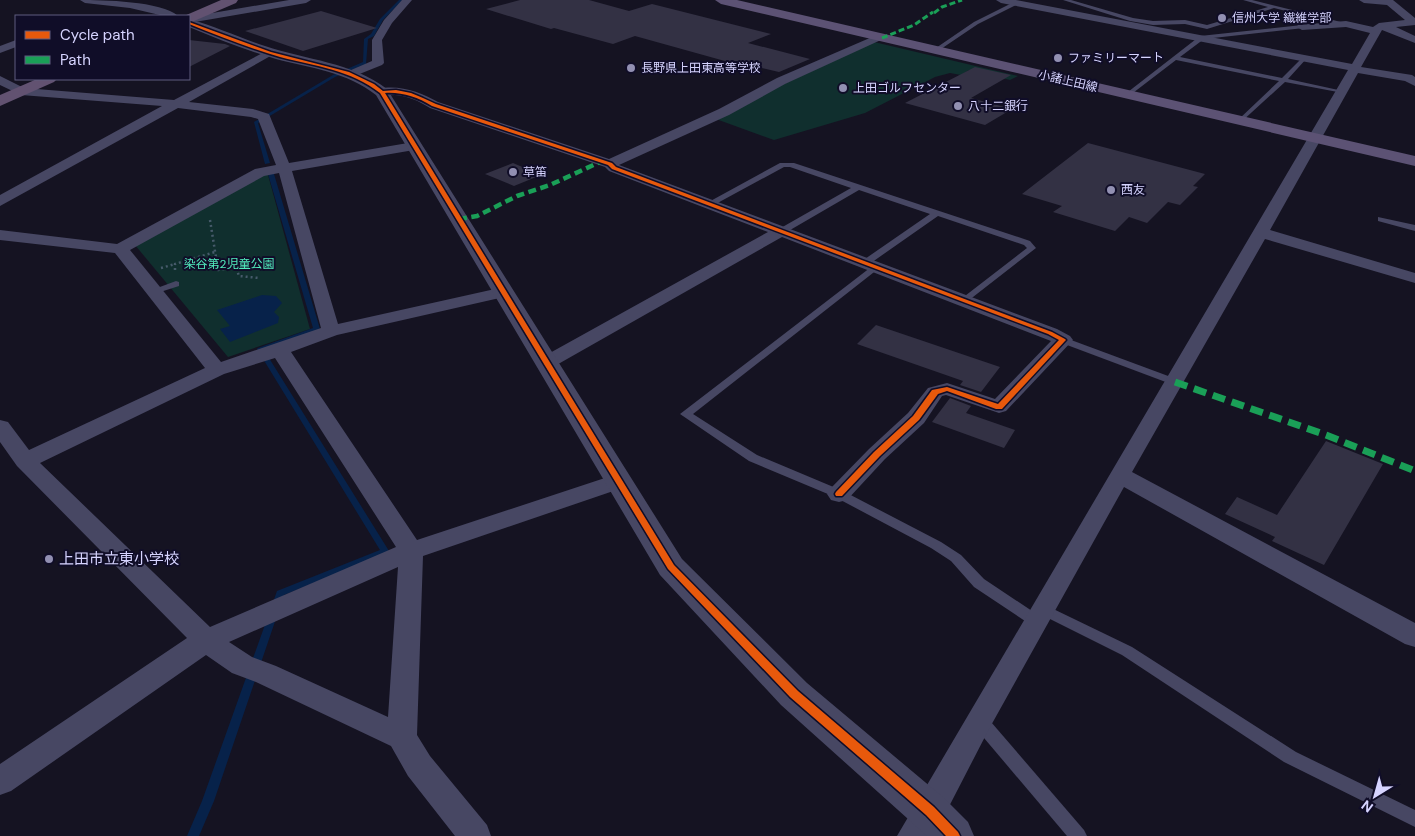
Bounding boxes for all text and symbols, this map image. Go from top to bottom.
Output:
place label: 信州大学 繊維学部 [1232,10,1331,26]
marker: 信州大学 繊維学部 [1216,12,1228,24]
legend [15,15,190,80]
text: Cycle path [60,25,135,45]
text: Path [60,50,91,70]
place label: ファミリーマート [1068,50,1164,66]
marker: ファミリーマート [1052,52,1064,64]
place label: 長野県上田東高等学校 [641,60,761,76]
marker: 長野県上田東高等学校 [625,62,637,74]
street label: 小諸上田線 [1037,66,1099,96]
place label: 上田ゴルフセンター [853,80,961,96]
marker: 上田ゴルフセンター [837,82,849,94]
place label: 八十二銀行 [968,98,1028,114]
marker: 八十二銀行 [952,100,964,112]
place label: 草笛 [523,164,547,180]
marker: 草笛 [507,166,519,178]
place label: 西友 [1121,182,1145,198]
marker: 西友 [1105,184,1117,196]
park label: 染谷第2児童公園 [184,256,274,272]
place label: 上田市立東小学校 [59,549,179,569]
marker: 上田市立東小学校 [43,553,55,565]
north arrow [1350,771,1400,821]
text: N [1358,796,1377,817]

